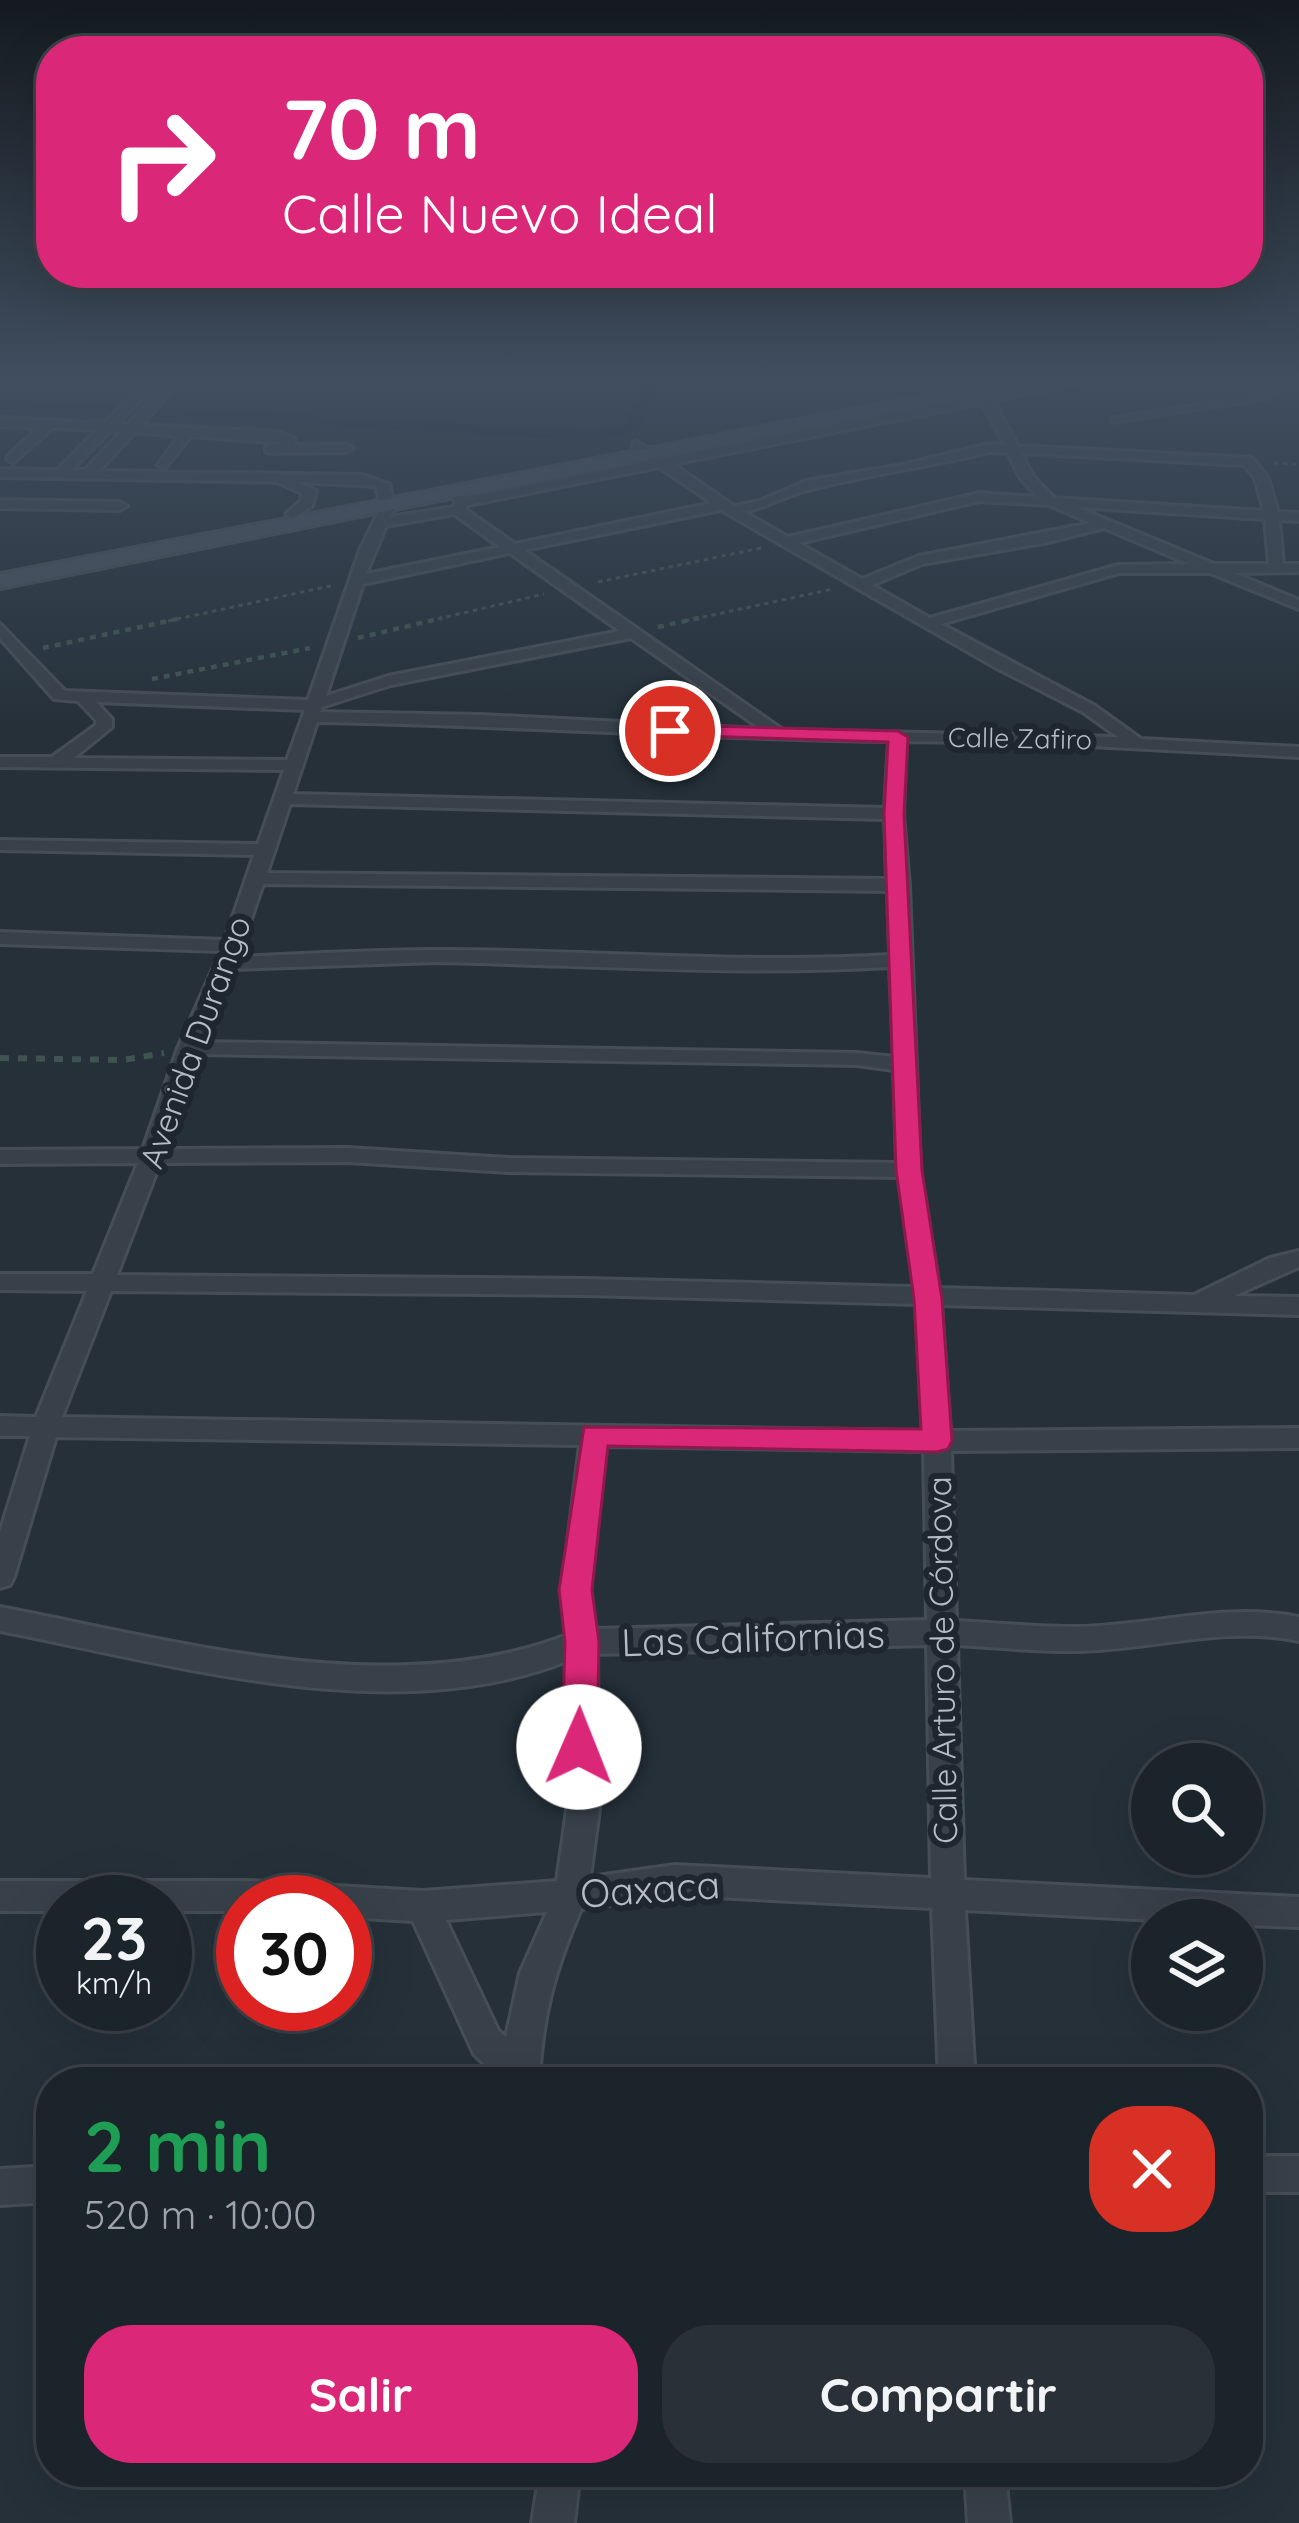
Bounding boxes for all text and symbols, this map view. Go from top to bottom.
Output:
text: 70 m [282,75,481,180]
icon: right [84,84,240,240]
text: Calle Nuevo Ideal [282,179,718,247]
pin [619,680,721,782]
icon: arrive [637,698,703,764]
street label: Calle Zafiro [948,720,1092,756]
street label: Avenida Durango [130,910,259,1173]
street label: Calle Arturo de Córdova [918,1476,965,1844]
street label: Las Californias [620,1608,886,1667]
position arrow [516,1684,642,1810]
map controls [1131,1743,1263,2031]
button: search [1131,1743,1263,1875]
street label: Oaxaca [578,1859,721,1918]
speed limit sign: 30 [216,1875,372,2031]
button: layers [1131,1899,1263,2031]
text: 23 [81,1900,147,1975]
text: km/h [76,1964,152,2002]
text: 2 min [84,2100,271,2190]
button: close [1089,2106,1215,2232]
text: 520 m · 10:00 [84,2190,317,2239]
button: Salir [84,2325,638,2463]
button: Compartir [662,2325,1215,2463]

